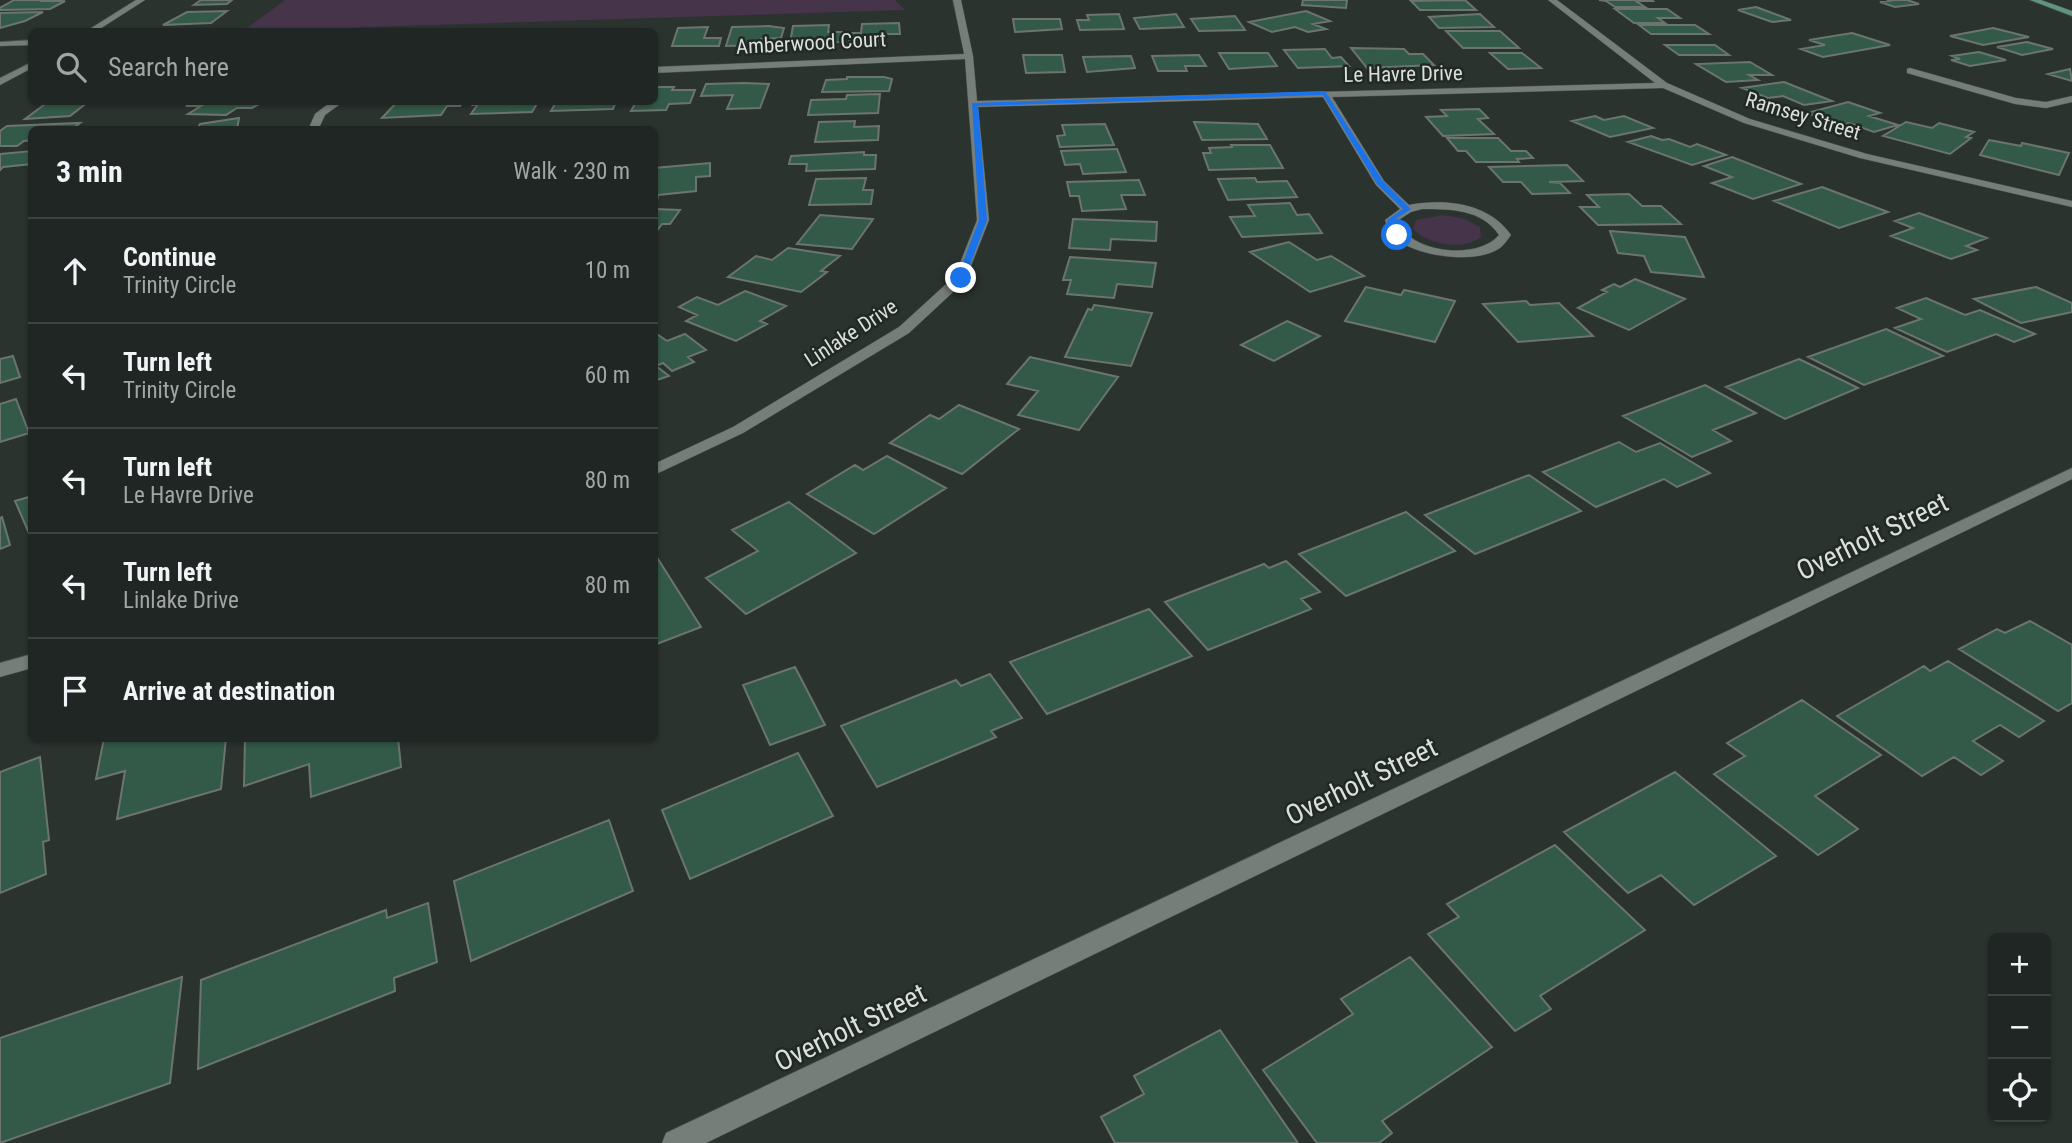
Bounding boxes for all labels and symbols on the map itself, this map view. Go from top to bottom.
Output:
street label: Amberwood Court [735,27,887,59]
street label: Le Havre Drive [1343,61,1463,87]
street label: Ramsey Street [1743,87,1863,145]
route start [1381,219,1412,250]
route end [945,262,976,293]
street label: Linlake Drive [800,294,902,372]
street label: Overholt Street [1791,486,1953,587]
street label: Overholt Street [1280,731,1442,832]
street label: Overholt Street [769,977,931,1078]

